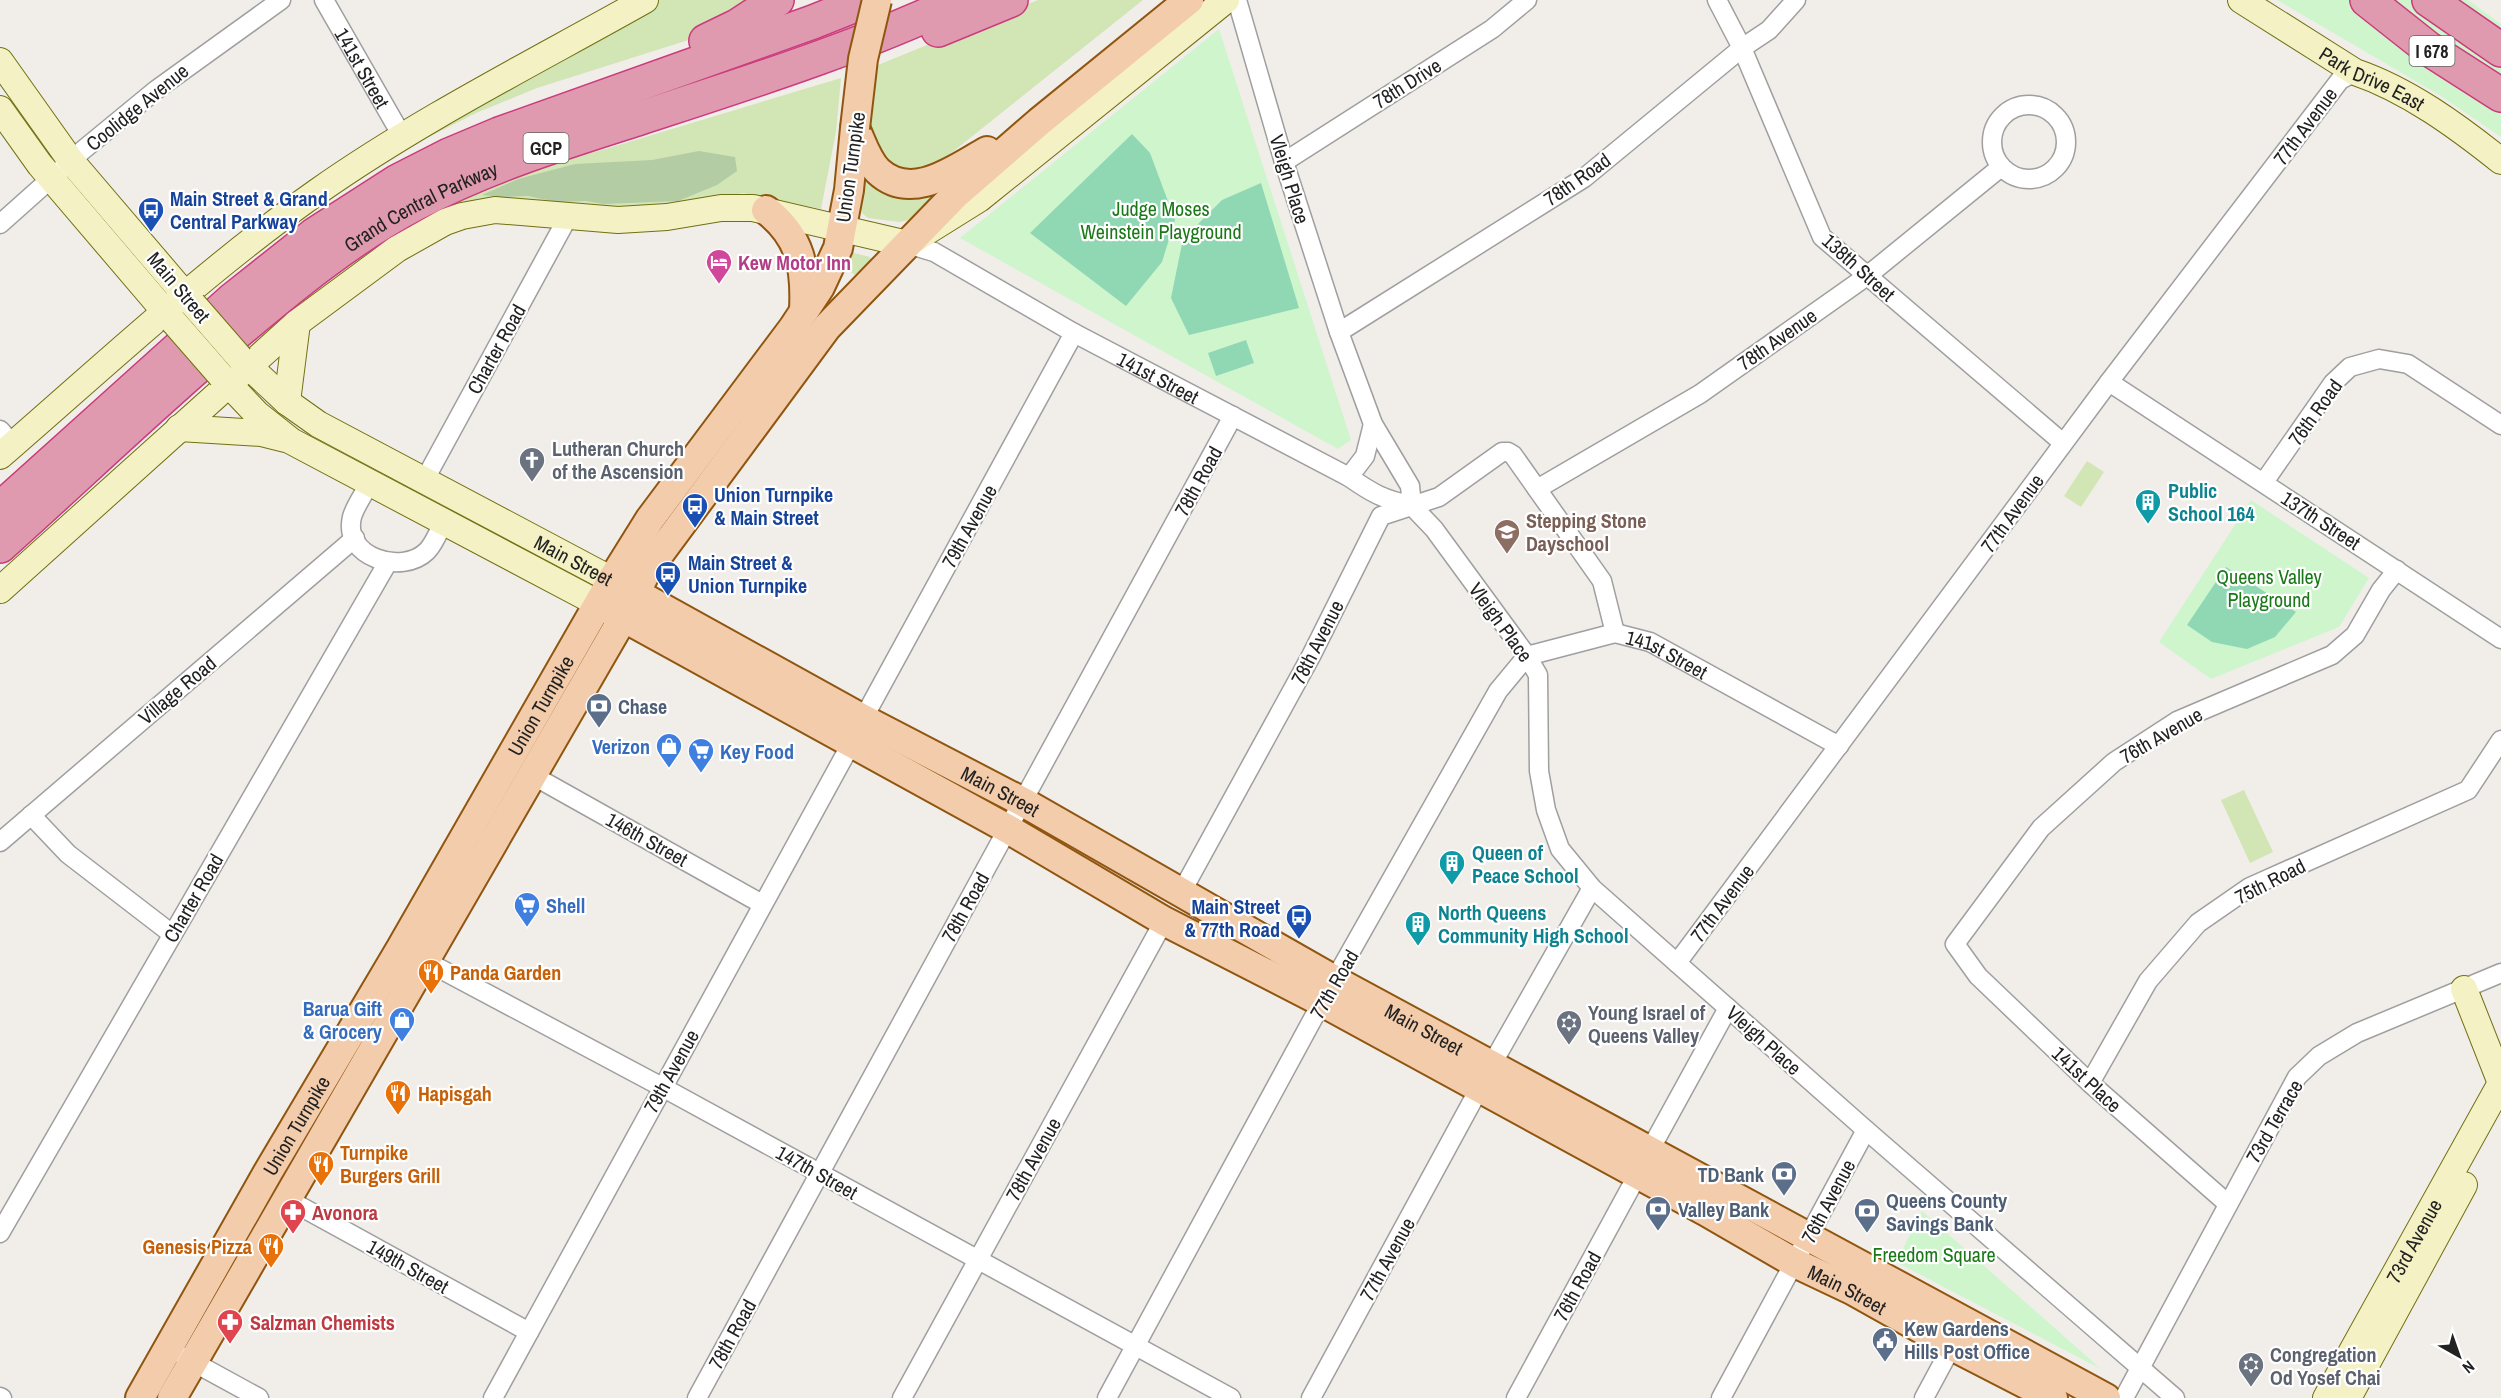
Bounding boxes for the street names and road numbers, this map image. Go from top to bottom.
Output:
street label: 141st Street [329,23,397,113]
road number: I 678 [2410,36,2454,66]
street label: Park Drive East [2315,40,2430,117]
street label: 78th Drive [1368,52,1446,114]
street label: Coolidge Avenue [80,57,194,157]
street label: 77th Avenue [2267,82,2343,170]
street label: Union Turnpike [829,110,871,224]
street label: Vleigh Place [1264,131,1316,227]
road number: GCP [524,133,568,163]
street label: 78th Road [1538,146,1616,212]
street label: Grand Central Parkway [338,154,502,258]
street label: 138th Street [1817,227,1902,307]
street label: Main Street [141,246,217,328]
street label: Charter Road [460,299,532,399]
street label: 78th Avenue [1732,302,1822,376]
street label: 141st Street [1113,345,1204,410]
street label: 76th Road [2282,373,2348,451]
street label: 78th Road [1168,441,1228,521]
street label: 77th Avenue [1974,468,2050,558]
street label: 79th Avenue [935,480,1003,572]
street label: 137th Street [2276,484,2366,556]
street label: Main Street [530,528,618,592]
street label: Vleigh Place [1463,577,1539,667]
street label: 78th Avenue [1284,595,1350,689]
street label: 141st Street [1623,623,1713,685]
street label: Village Road [132,650,222,730]
street label: Union Turnpike [501,650,580,760]
street label: 76th Avenue [2115,701,2207,769]
street label: Main Street [957,759,1045,823]
street label: 146th Street [601,806,693,873]
street label: Charter Road [157,849,229,947]
street label: 75th Road [2230,852,2310,910]
street label: 77th Avenue [1684,859,1760,947]
street label: 78th Road [935,867,995,947]
street label: 77th Road [1303,944,1365,1024]
street label: Main Street [1380,997,1468,1061]
street label: Vleigh Place [1721,999,1807,1081]
street label: 79th Avenue [637,1025,705,1117]
street label: 141st Place [2046,1040,2128,1118]
street label: Union Turnpike [256,1071,336,1180]
street label: 73rd Terrace [2239,1075,2309,1167]
street label: 78th Avenue [999,1113,1067,1205]
street label: 147th Street [771,1139,863,1206]
street label: 76th Avenue [1795,1155,1861,1247]
street label: 73rd Avenue [2379,1194,2448,1287]
street label: 77th Avenue [1353,1213,1421,1305]
street label: 149th Street [362,1233,454,1300]
street label: 76th Road [1547,1246,1607,1326]
street label: Main Street [1804,1258,1892,1320]
street label: 78th Road [702,1294,762,1374]

